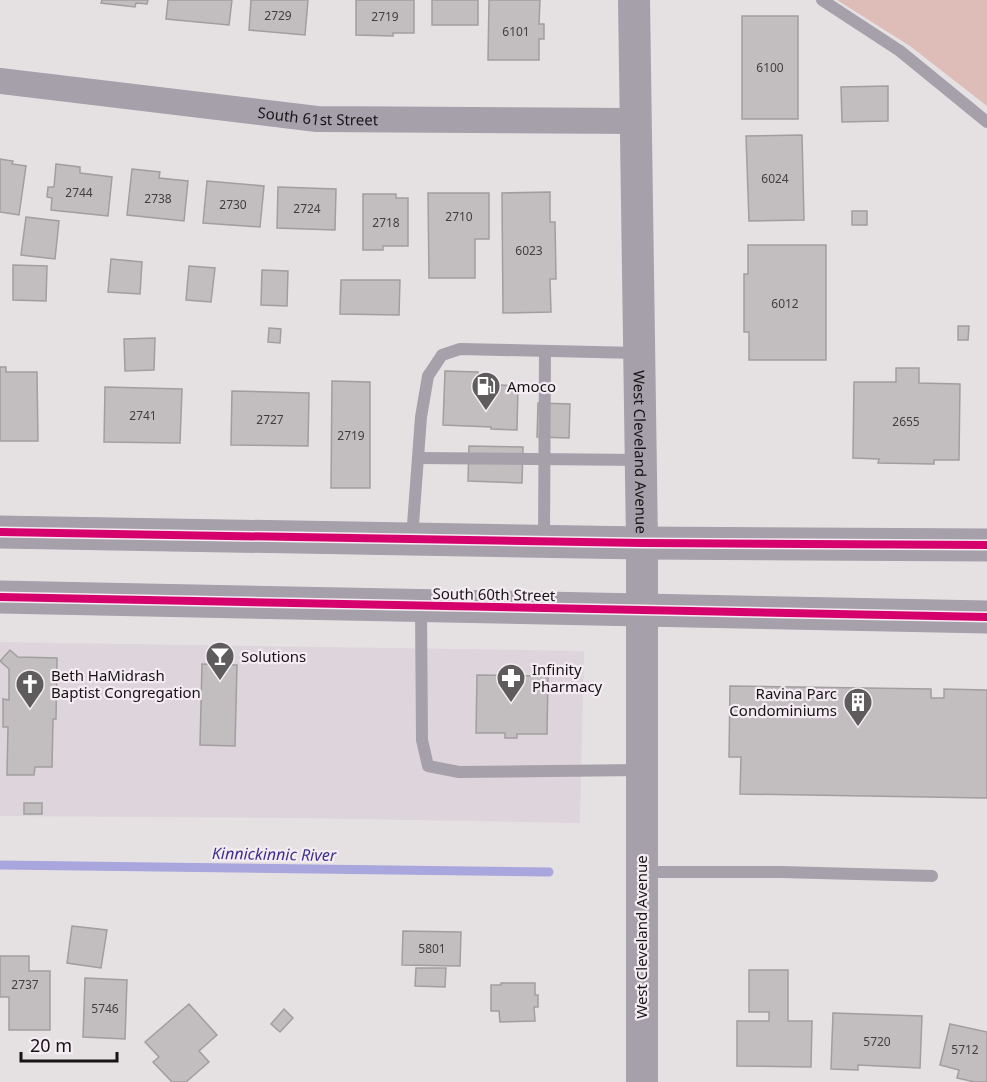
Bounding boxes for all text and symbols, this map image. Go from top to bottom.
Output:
house number: 2729 [264,7,292,24]
house number: 2719 [371,8,399,25]
house number: 6101 [502,23,530,40]
house number: 6100 [756,59,784,76]
street label: South 61st Street [257,102,379,129]
house number: 6024 [761,170,789,187]
house number: 2744 [65,184,93,201]
house number: 2738 [144,190,172,207]
house number: 2730 [219,196,247,213]
house number: 2724 [293,200,321,217]
house number: 2710 [445,208,473,225]
house number: 2718 [372,214,400,231]
house number: 6023 [515,242,543,259]
house number: 6012 [771,295,799,312]
fuel station icon: Amoco [470,370,502,412]
street label: West Cleveland Avenue [629,370,652,534]
place label: Amoco [507,376,556,396]
house number: 2741 [129,407,157,424]
house number: 2727 [256,411,284,428]
house number: 2655 [892,413,920,430]
house number: 2719 [337,427,365,444]
street label: South 60th Street [432,583,556,605]
bar icon: Solutions [204,640,236,682]
place label: Solutions [241,646,306,666]
place label: Infinity Pharmacy [532,659,603,696]
pharmacy icon: Infinity Pharmacy [495,662,527,704]
place label: Beth HaMidrash Baptist Congregation [51,665,201,702]
church icon: Beth HaMidrash Baptist Congregation [14,668,46,710]
place label: Ravina Parc Condominiums [729,683,837,720]
building icon: Ravina Parc Condominiums [842,686,874,728]
water label: Kinnickinnic River [212,842,337,866]
street label: West Cleveland Avenue [631,855,651,1019]
house number: 5801 [418,940,446,957]
house number: 2737 [11,976,39,993]
house number: 5746 [91,1000,119,1017]
scale bar [21,1025,117,1063]
text: 20 m [30,1033,72,1057]
house number: 5720 [863,1033,891,1050]
house number: 5712 [951,1041,979,1058]

